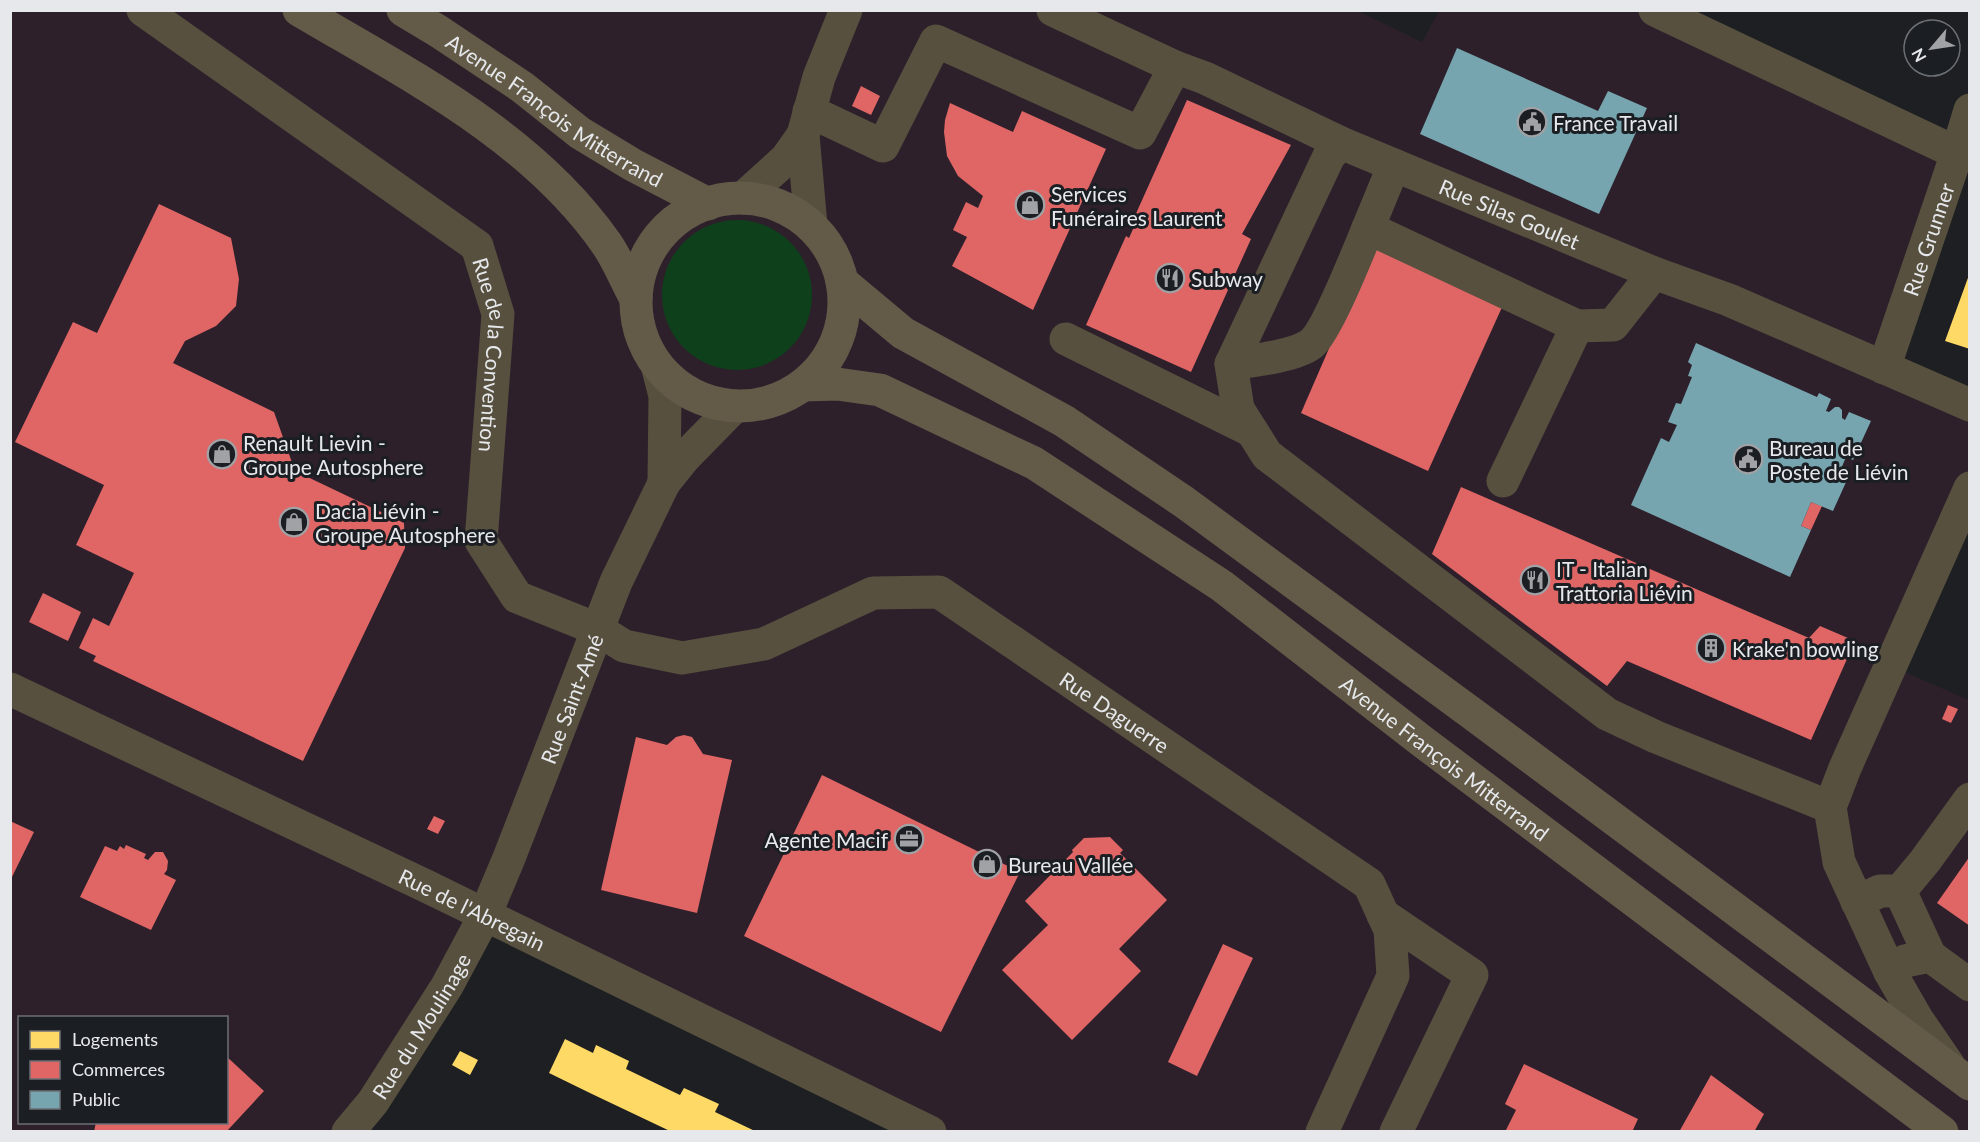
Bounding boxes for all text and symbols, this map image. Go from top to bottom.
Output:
north arrow [1902,18,1962,78]
street label: Avenue François Mitterrand [442,28,667,191]
text: N [1907,46,1930,66]
public building icon: France Travail [1516,106,1548,138]
place label: France Travail [1553,110,1678,135]
street label: Rue Silas Goulet [1436,173,1584,253]
street label: Rue Grunner [1897,179,1959,299]
place label: Services Funéraires Laurent [1051,181,1223,230]
shop icon: Services Funéraires Laurent [1014,189,1046,221]
street label: Rue de la Convention [469,254,511,453]
restaurant icon: Subway [1154,262,1186,294]
place label: Subway [1191,266,1263,291]
place label: Renault Lievin - Groupe Autosphere [243,430,424,479]
place label: Bureau de Poste de Liévin [1769,435,1909,484]
shop icon: Renault Lievin - Groupe Autosphere [206,438,238,470]
public building icon: Bureau de Poste de Liévin [1732,443,1764,475]
place label: Dacia Liévin - Groupe Autosphere [315,498,496,547]
shop icon: Dacia Liévin - Groupe Autosphere [278,506,310,538]
place label: IT - Italian Trattoria Liévin [1556,556,1693,605]
restaurant icon: IT - Italian Trattoria Liévin [1519,564,1551,596]
street label: Rue Saint-Amé [534,630,607,767]
building icon: Krake'n bowling [1695,632,1727,664]
place label: Krake'n bowling [1732,636,1879,661]
street label: Rue Daguerre [1056,666,1175,758]
street label: Avenue François Mitterrand [1336,670,1554,845]
office icon: Agente Macif [893,823,925,855]
place label: Agente Macif [764,827,889,852]
shop icon: Bureau Vallée [971,848,1003,880]
place label: Bureau Vallée [1008,852,1133,877]
street label: Rue de l'Abregain [395,863,550,955]
street label: Rue du Moulinage [366,949,475,1103]
legend [18,1016,228,1124]
text: Logements [72,1028,158,1050]
text: Commerces [72,1058,165,1080]
text: Public [72,1088,120,1110]

